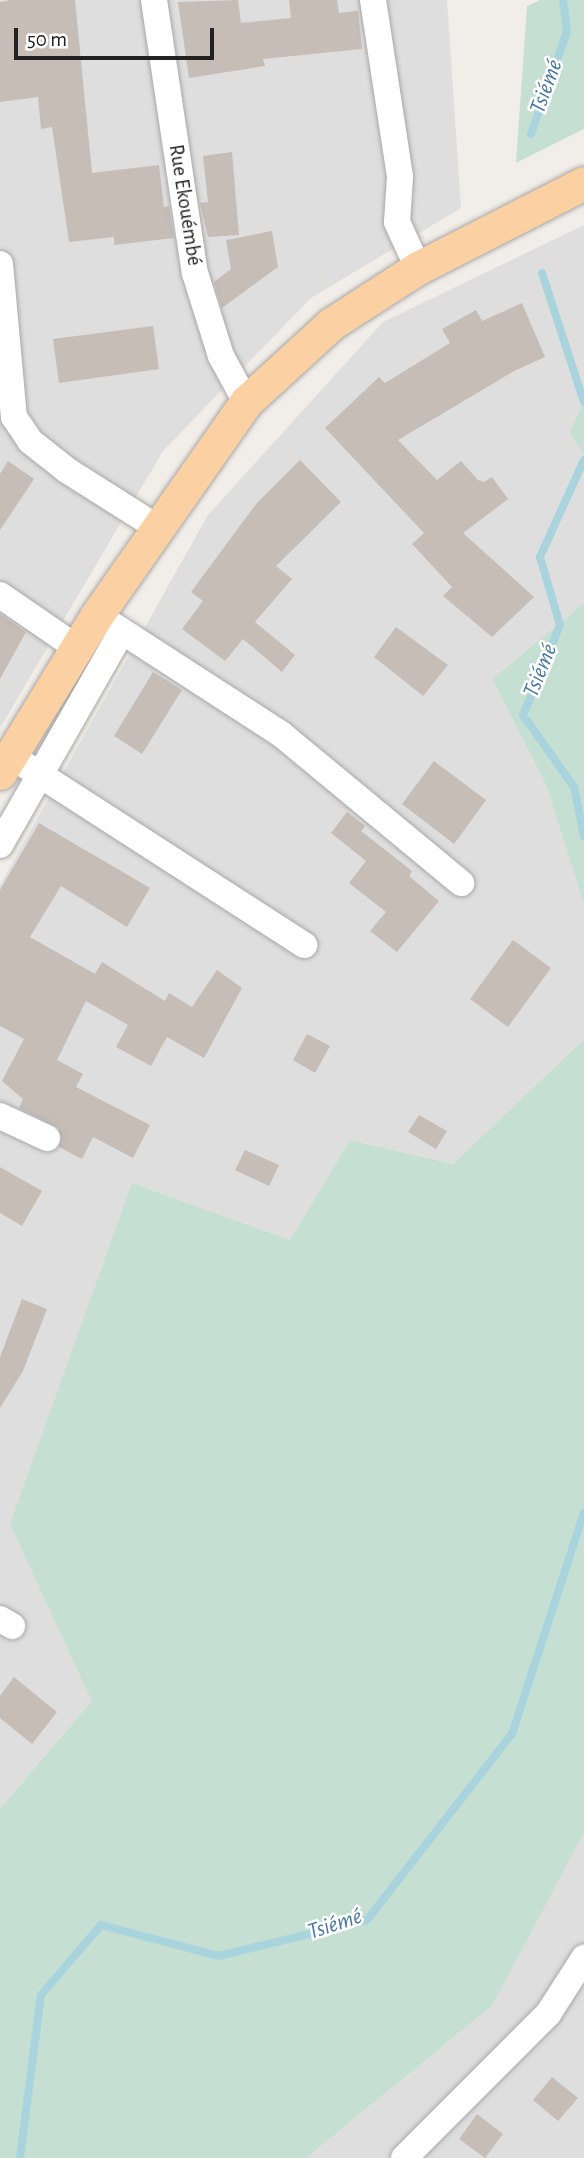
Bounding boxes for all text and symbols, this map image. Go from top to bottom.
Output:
scale bar [18,14,217,58]
text: 50 m [27,29,67,50]
water label: Tsiémé [525,56,569,118]
street label: Rue Ekouémbé [163,143,207,267]
water label: Tsiémé [518,640,564,702]
water label: Tsiémé [304,1903,366,1947]

